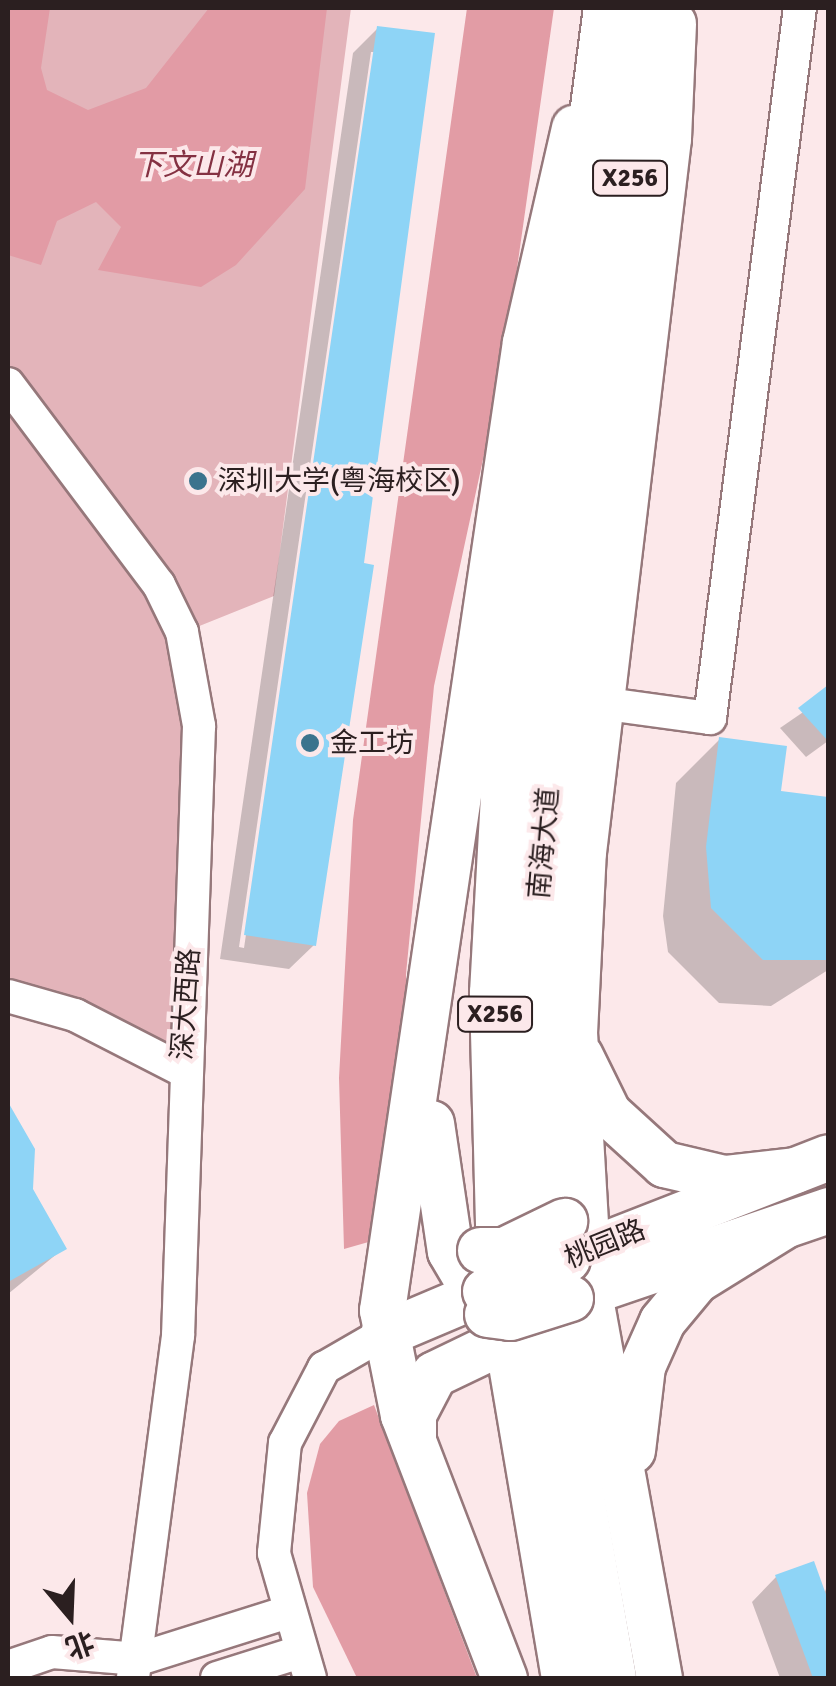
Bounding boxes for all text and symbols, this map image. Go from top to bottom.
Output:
water label: 下文山湖 [133,148,253,184]
road number: X256 [590,158,670,198]
place label: 深圳大学(粤海校区) [218,464,461,498]
marker: 深圳大学(粤海校区) [187,470,209,492]
place label: 金工坊 [330,726,414,760]
marker: 金工坊 [299,732,321,754]
street label: 南海大道 [522,786,566,900]
street label: 深大西路 [165,947,207,1061]
road number: X256 [455,994,535,1034]
street label: 桃园路 [560,1213,650,1275]
north arrow [20,1566,120,1666]
text: 北 [61,1624,99,1665]

